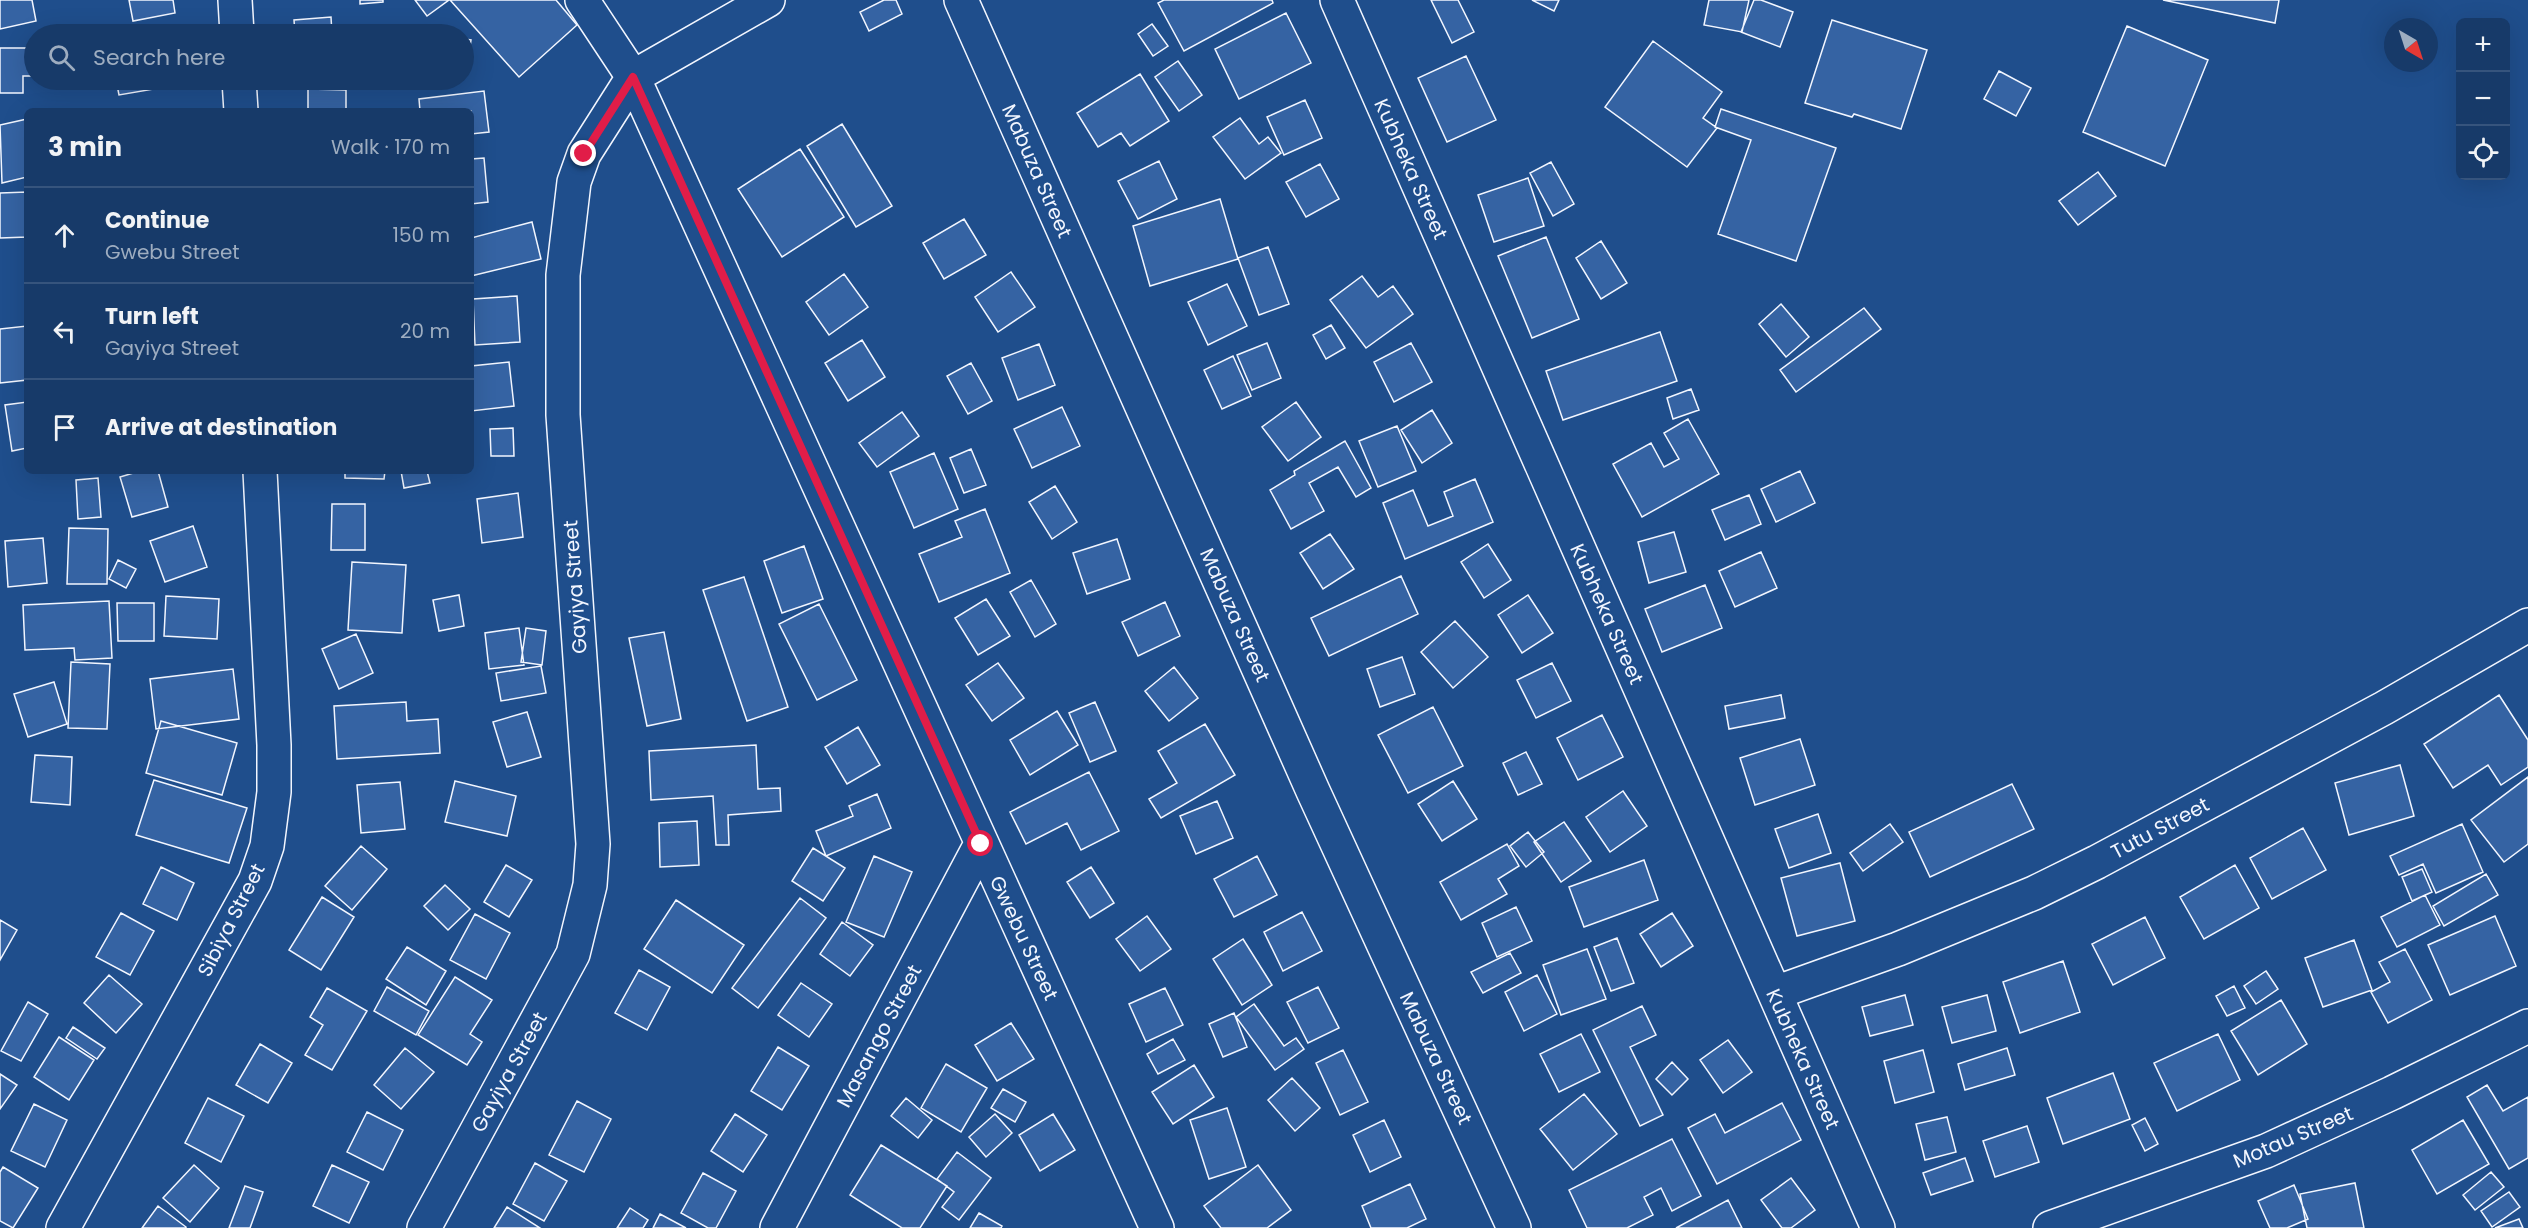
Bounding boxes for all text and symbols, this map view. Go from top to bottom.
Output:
north arrow [2384,18,2438,72]
map controls [2456,18,2510,180]
button: + [2456,18,2510,72]
search box [24,24,474,90]
icon: search [45,41,78,74]
text: Search here [93,42,226,73]
button: − [2456,72,2510,126]
street label: Kubheka Street [1367,94,1455,244]
street label: Mabuza Street [995,100,1079,242]
button: locate [2456,126,2510,180]
text: 3 min [48,129,122,165]
text: Walk · 170 m [331,133,450,161]
route end [570,140,596,166]
text: Continue [105,205,209,236]
icon: ahead [48,219,81,252]
text: 150 m [393,221,450,249]
text: Gwebu Street [105,238,240,266]
text: Turn left [105,301,199,332]
icon: left [48,315,81,348]
text: 20 m [400,317,450,345]
text: Gayiya Street [105,334,239,362]
icon: arrive [48,411,81,444]
text: Arrive at destination [105,412,337,443]
street label: Gayiya Street [556,519,594,655]
street label: Kubheka Street [1563,539,1651,689]
street label: Mabuza Street [1193,544,1277,686]
street label: Tutu Street [2106,790,2214,866]
route start [967,830,993,856]
street label: Sibiya Street [190,858,272,982]
street label: Gwebu Street [983,871,1065,1005]
street label: Masango Street [830,960,928,1112]
street label: Kubheka Street [1759,984,1847,1134]
street label: Mabuza Street [1393,987,1479,1129]
street label: Gayiya Street [464,1007,554,1137]
street label: Motau Street [2229,1099,2357,1175]

